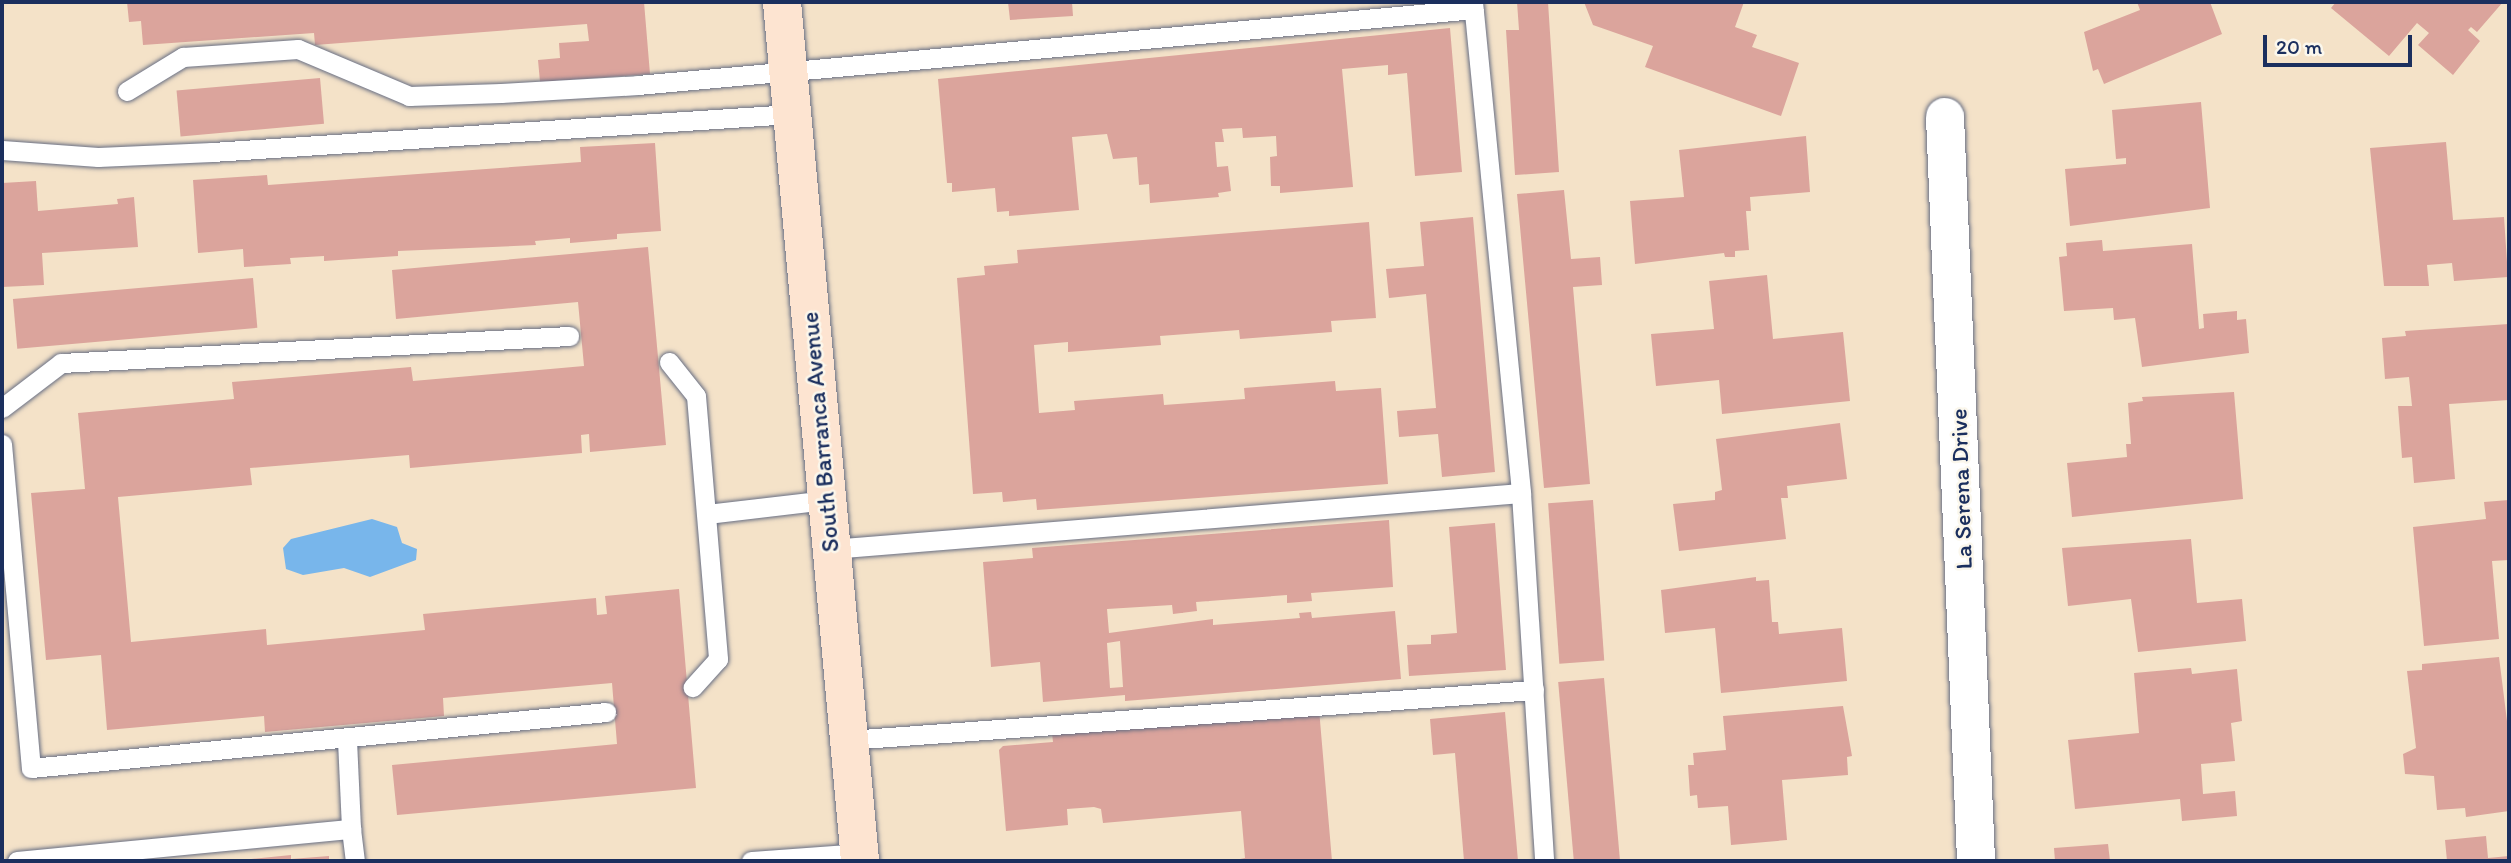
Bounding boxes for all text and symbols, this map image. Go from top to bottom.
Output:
scale bar [2266,21,2415,65]
text: 20 m [2276,34,2322,59]
street label: South Barranca Avenue [795,310,845,554]
street label: La Serena Drive [1944,408,1978,570]

